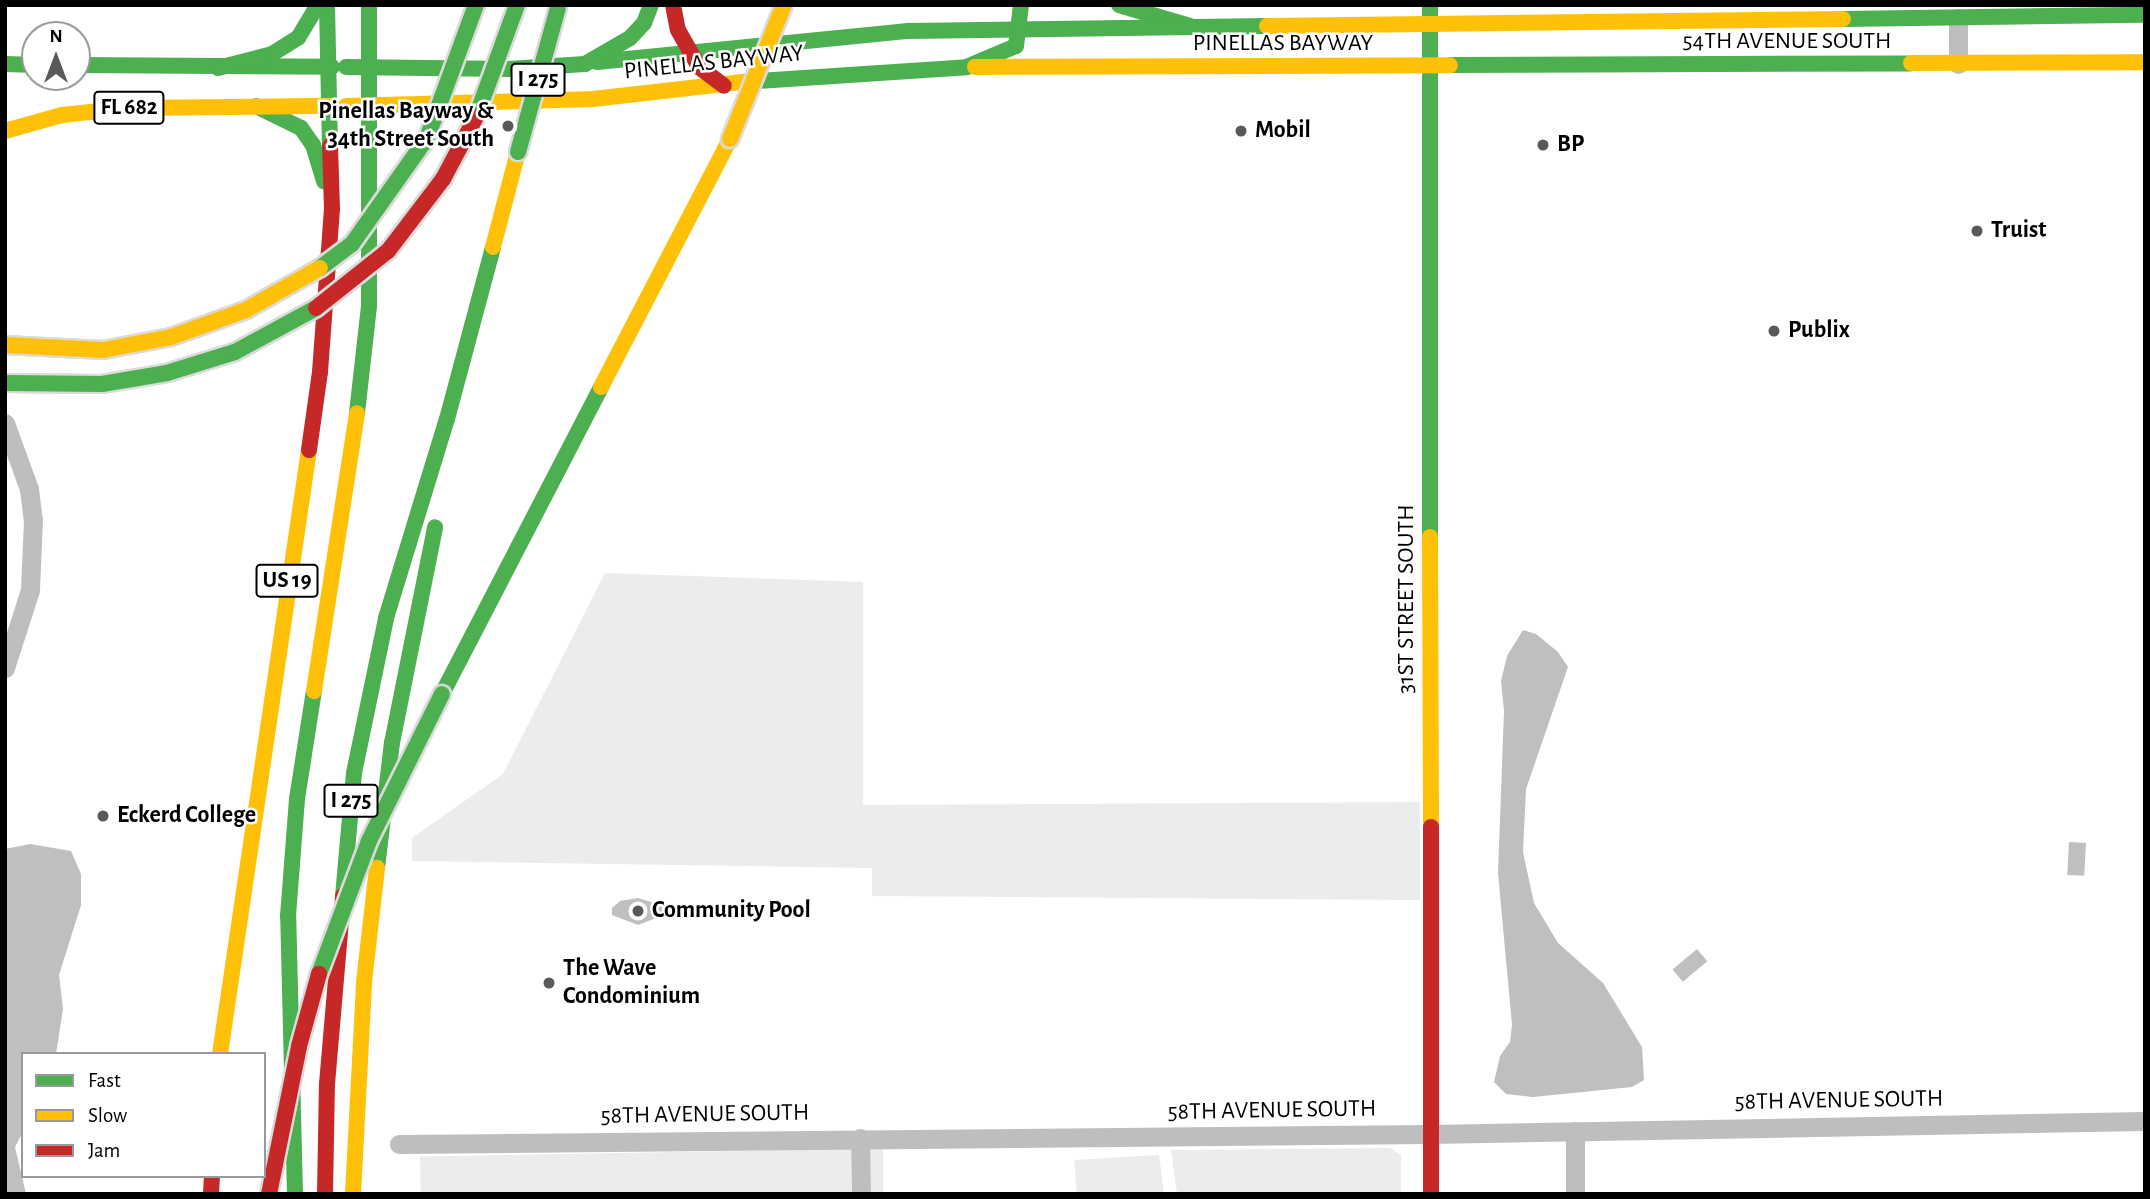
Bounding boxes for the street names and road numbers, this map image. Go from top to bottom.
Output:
street label: 54TH AVENUE SOUTH [1683,28,1891,56]
street label: PINELLAS BAYWAY [1193,30,1373,58]
street label: PINELLAS BAYWAY [623,39,805,87]
road number: I 275 [510,60,566,100]
road number: FL 682 [92,88,166,128]
street label: 31ST STREET SOUTH [1393,504,1421,694]
road number: US 19 [256,562,318,600]
road number: I 275 [323,782,379,820]
street label: 58TH AVENUE SOUTH [1734,1085,1944,1117]
street label: 58TH AVENUE SOUTH [1167,1095,1377,1127]
street label: 58TH AVENUE SOUTH [600,1099,810,1131]

